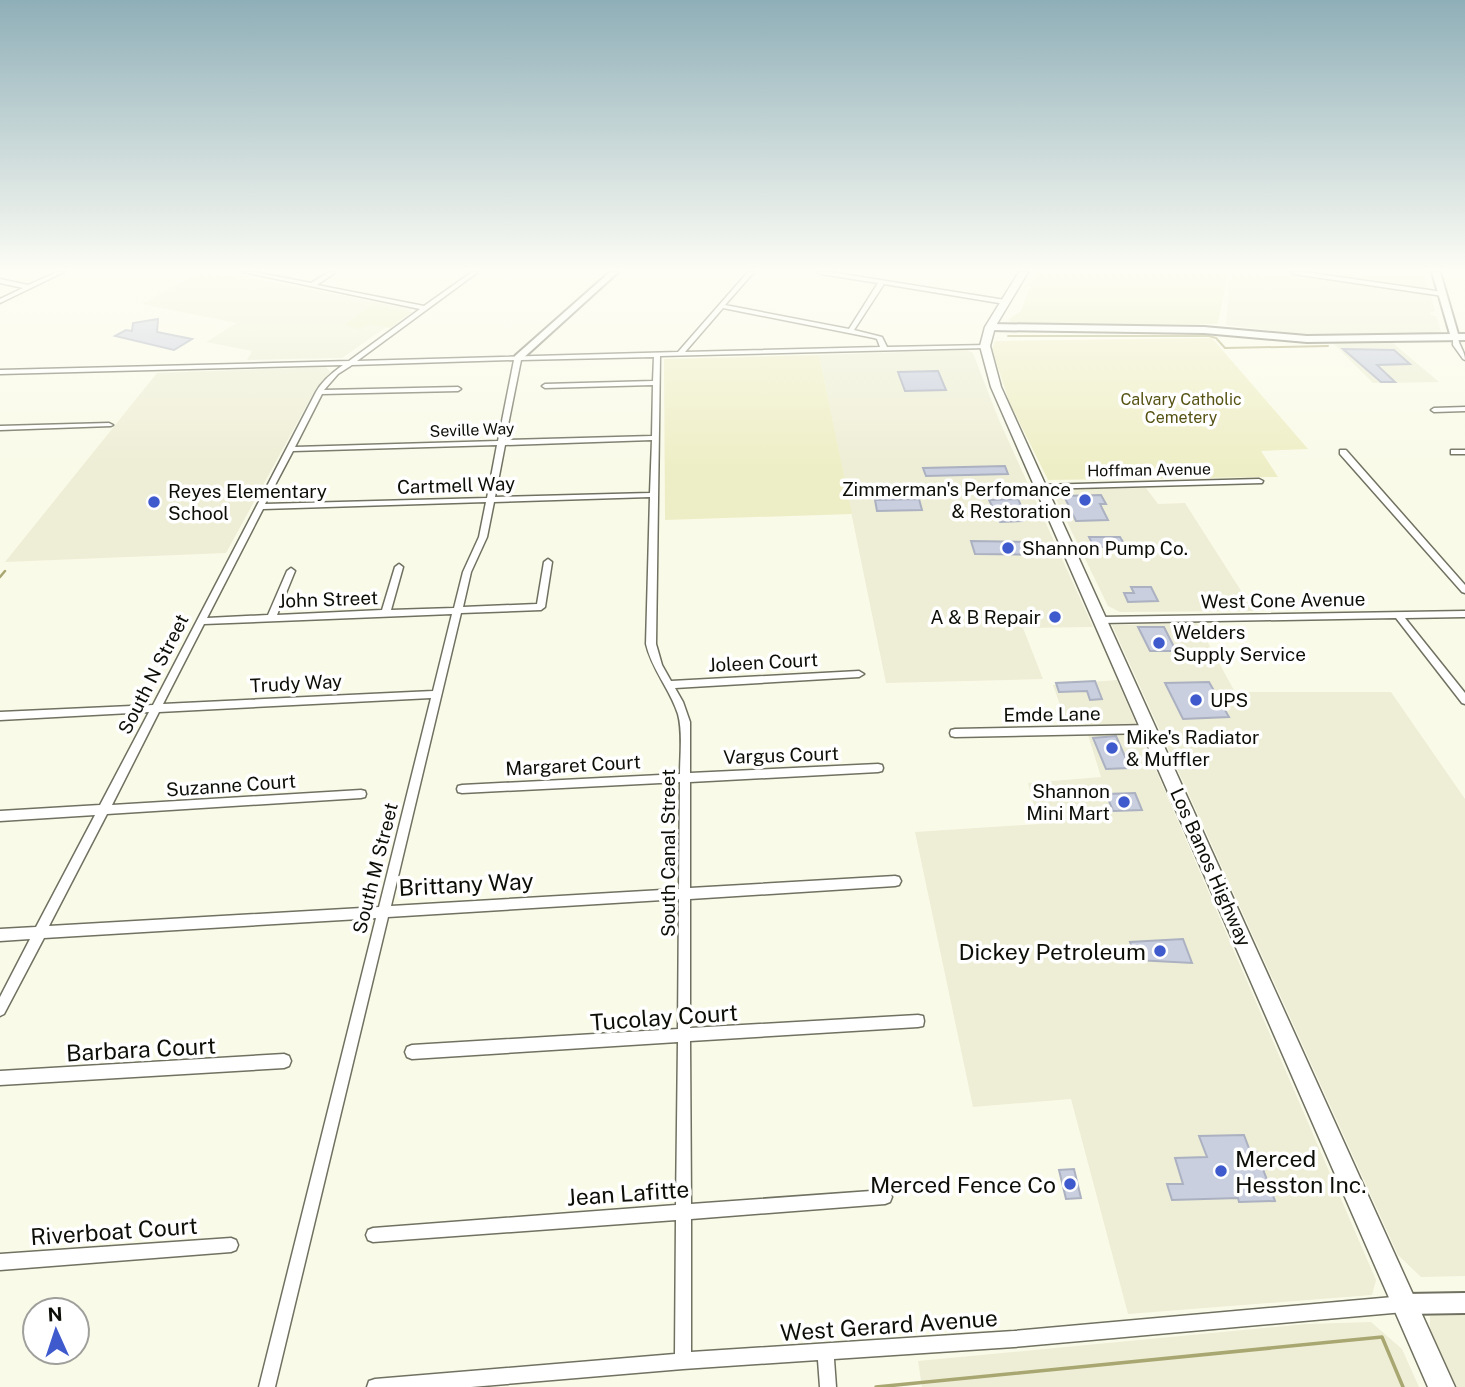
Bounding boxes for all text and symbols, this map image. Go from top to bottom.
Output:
park label: Calvary Catholic Cemetery [1120,390,1242,427]
street label: Seville Way [429,419,515,441]
street label: Hoffman Avenue [1087,459,1211,481]
street label: Cartmell Way [397,472,515,498]
place label: Zimmerman's Perfomance & Restoration [842,478,1071,522]
place label: Reyes Elementary School [168,480,327,524]
marker: Zimmerman's Perfomance & Restoration [1077,492,1093,508]
marker: Reyes Elementary School [146,494,162,510]
place label: Shannon Pump Co. [1022,537,1188,559]
marker: Shannon Pump Co. [1000,540,1016,556]
street label: John Street [278,586,378,612]
street label: West Cone Avenue [1201,588,1365,612]
place label: A & B Repair [930,606,1041,628]
marker: A & B Repair [1047,609,1063,625]
street label: South N Street [113,610,193,738]
place label: Welders Supply Service [1173,621,1306,665]
marker: Welders Supply Service [1151,635,1167,651]
street label: Joleen Court [708,648,818,676]
street label: Trudy Way [249,670,343,696]
place label: UPS [1210,689,1248,711]
marker: UPS [1188,692,1204,708]
street label: Emde Lane [1003,702,1101,726]
place label: Mike's Radiator & Muffler [1126,726,1260,770]
marker: Mike's Radiator & Muffler [1104,740,1120,756]
street label: Vargus Court [723,742,839,768]
street label: Margaret Court [505,750,641,780]
street label: Suzanne Court [165,769,297,801]
street label: South Canal Street [657,769,679,937]
place label: Shannon Mini Mart [1026,780,1110,824]
street label: Los Banos Highway [1166,784,1256,950]
marker: Shannon Mini Mart [1116,794,1132,810]
street label: South M Street [348,800,402,936]
street label: Brittany Way [398,867,534,901]
place label: Dickey Petroleum [958,938,1146,965]
marker: Dickey Petroleum [1152,943,1168,959]
street label: Tucolay Court [589,998,739,1036]
street label: Barbara Court [65,1032,217,1066]
place label: Merced Hesston Inc. [1235,1145,1366,1198]
marker: Merced Hesston Inc. [1213,1163,1229,1179]
place label: Merced Fence Co [870,1171,1056,1198]
street label: Jean Lafitte [566,1175,690,1211]
marker: Merced Fence Co [1062,1176,1078,1192]
street label: Riverboat Court [29,1212,199,1250]
north arrow [21,1296,91,1366]
text: N [47,1303,63,1325]
street label: West Gerard Avenue [779,1304,999,1346]

